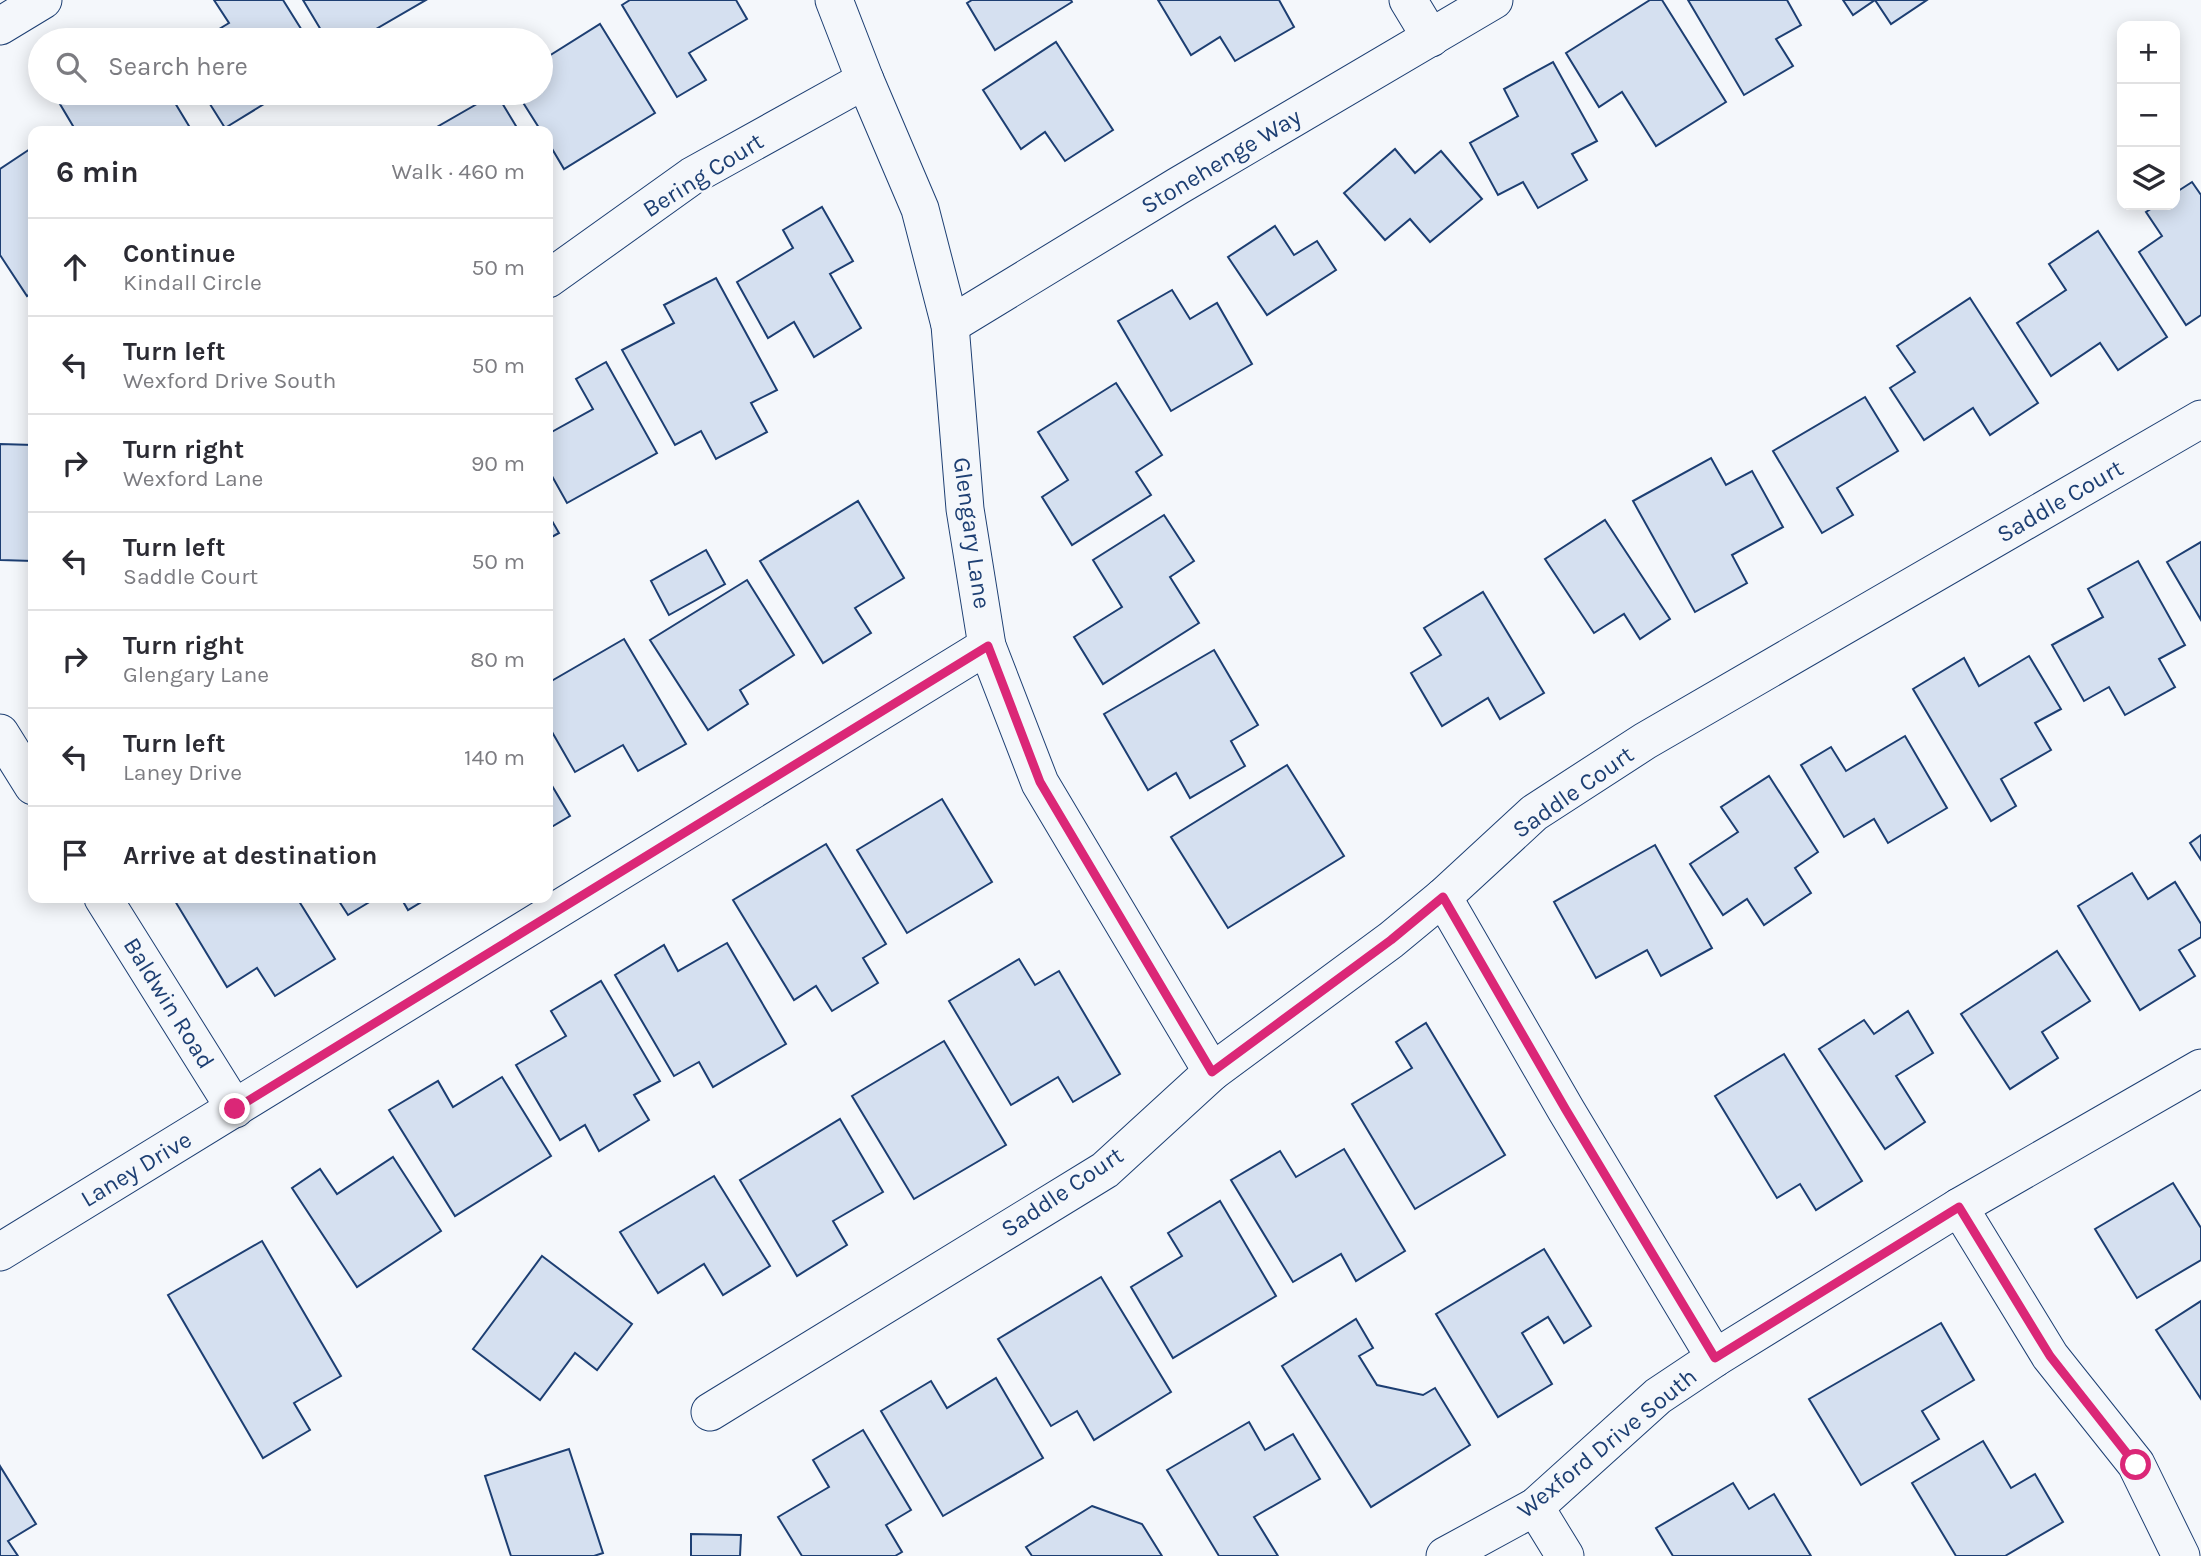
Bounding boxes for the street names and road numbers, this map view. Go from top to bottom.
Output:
street label: Stonehenge Way [1136,102,1306,220]
street label: Bering Court [638,127,768,223]
street label: Saddle Court [1992,454,2128,548]
street label: Glengary Lane [948,456,996,610]
street label: Saddle Court [1507,740,1639,844]
street label: Baldwin Road [118,932,220,1074]
street label: Laney Drive [76,1125,196,1213]
street label: Saddle Court [996,1141,1128,1243]
street label: Wexford Drive South [1512,1362,1702,1524]

